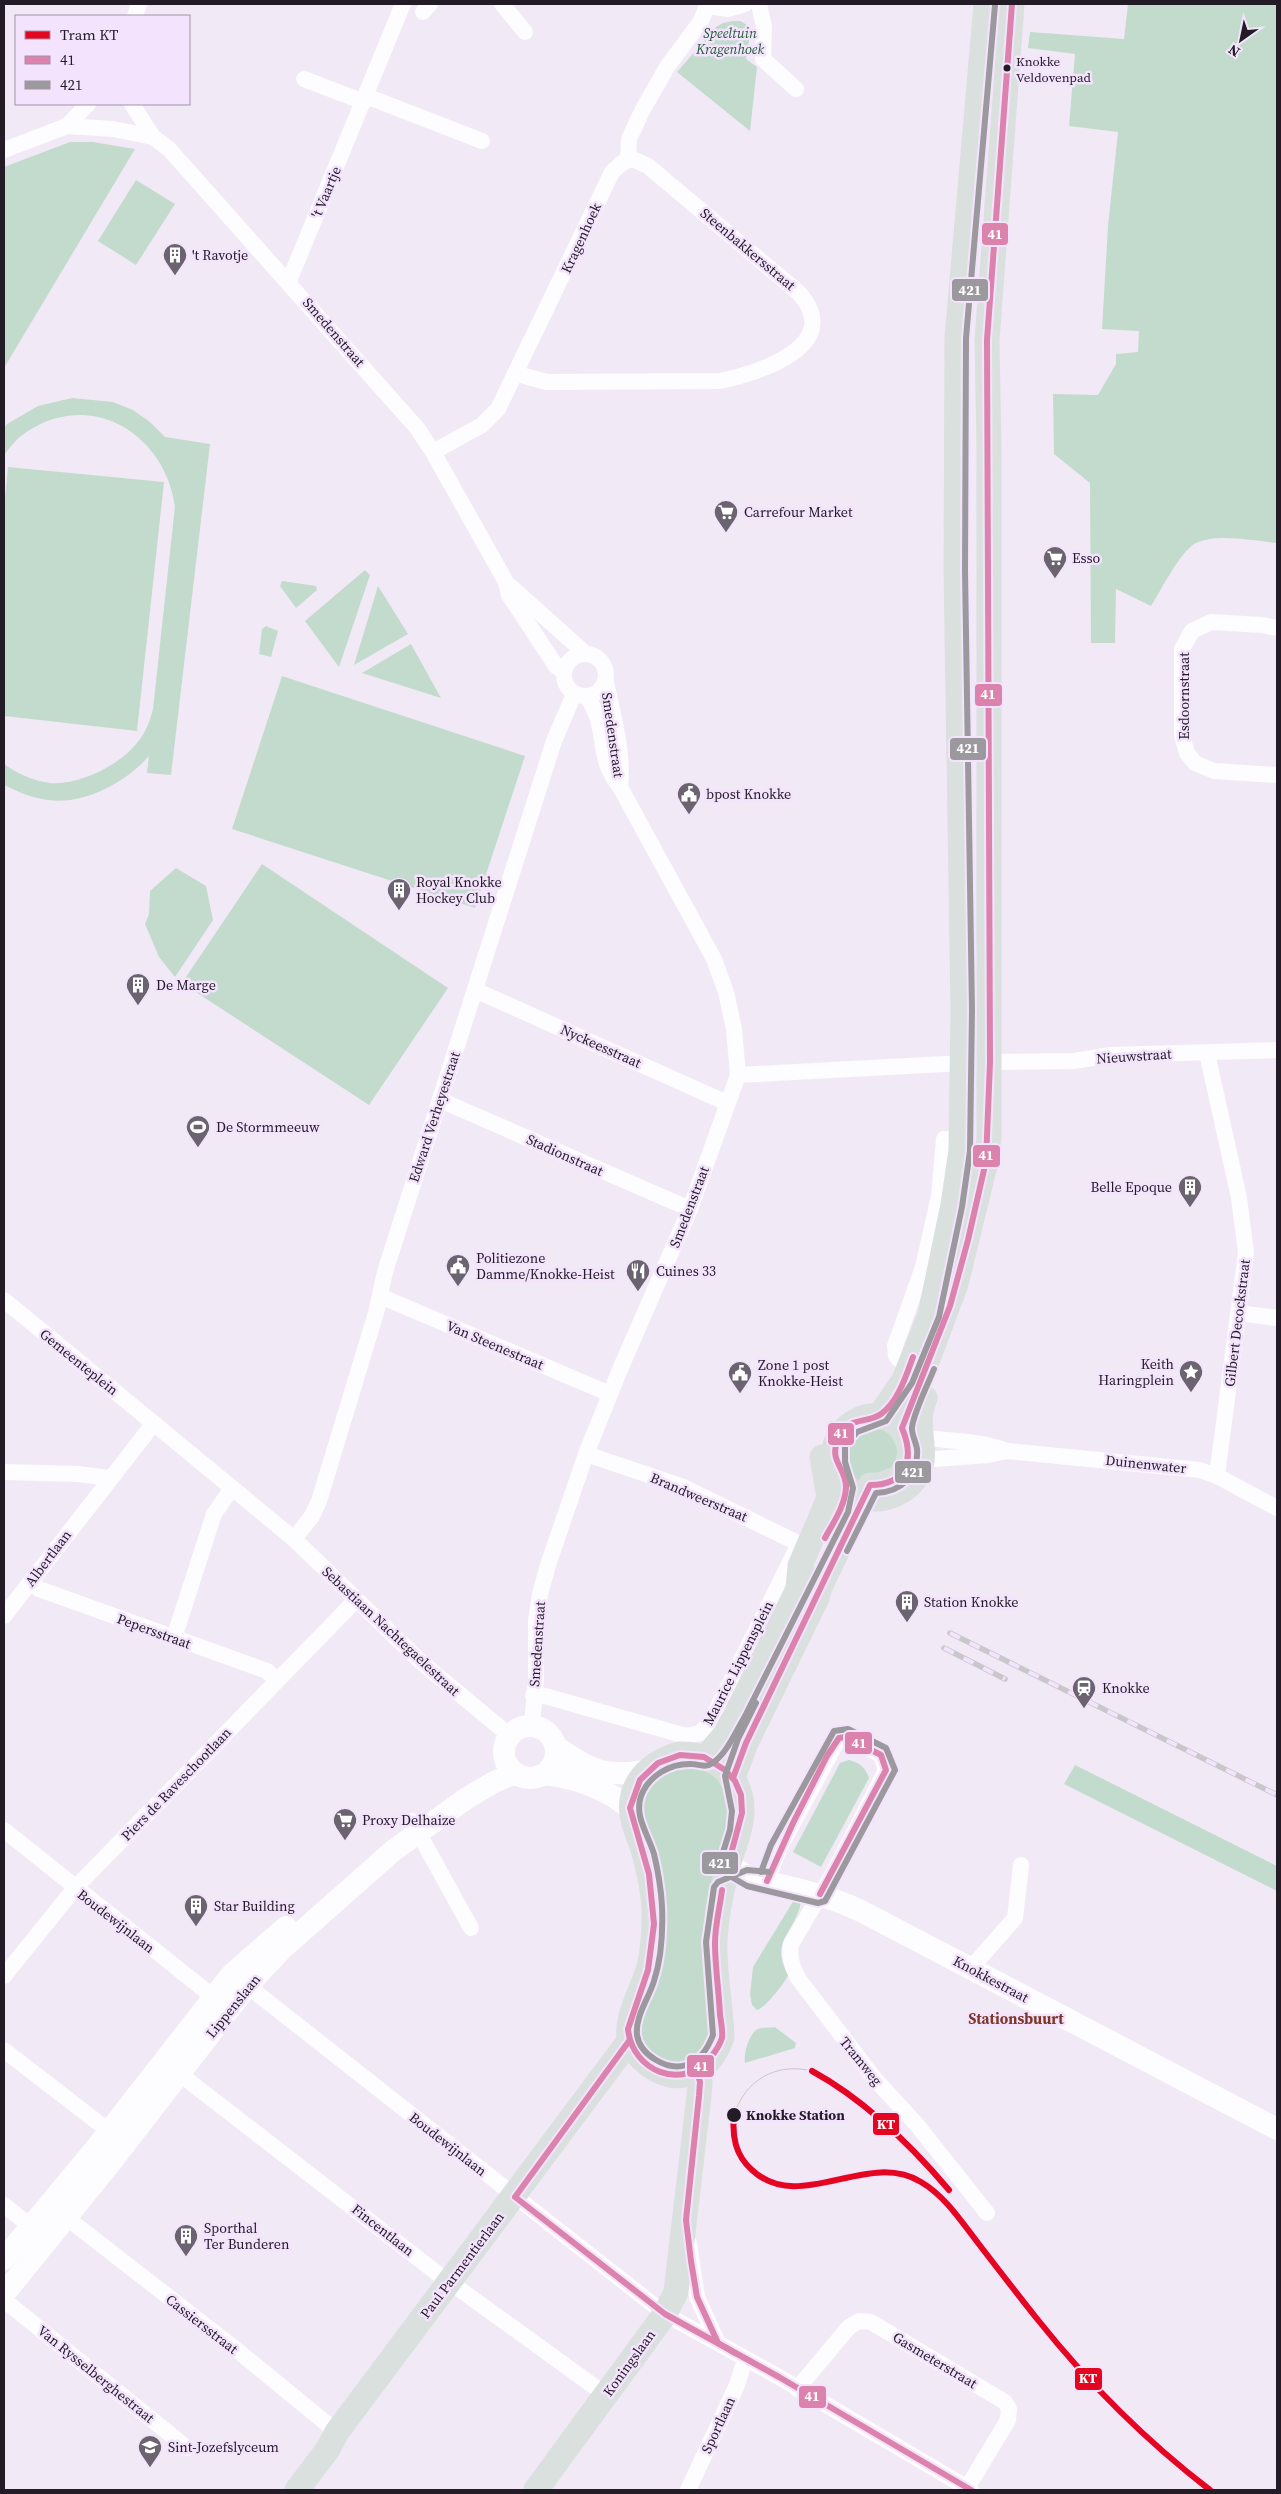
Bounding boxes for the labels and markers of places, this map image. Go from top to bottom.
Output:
place label: Knokke Veldovenpad [1016,53,1092,86]
marker: Knokke Veldovenpad [1002,63,1012,73]
building icon: 't Ravotje [162,242,188,276]
place label: 't Ravotje [192,245,248,265]
supermarket icon: Carrefour Market [713,499,739,533]
place label: Carrefour Market [744,502,853,522]
supermarket icon: Esso [1042,545,1068,579]
place label: Esso [1072,548,1101,568]
public building icon: bpost Knokke [676,781,702,815]
place label: bpost Knokke [706,784,791,804]
place label: Royal Knokke Hockey Club [416,872,502,908]
building icon: Royal Knokke Hockey Club [386,877,412,911]
building icon: De Marge [125,972,151,1006]
place label: De Marge [156,975,216,995]
sports icon: De Stormmeeuw [185,1114,211,1148]
place label: De Stormmeeuw [216,1117,320,1137]
building icon: Belle Epoque [1177,1174,1203,1208]
place label: Belle Epoque [1090,1177,1172,1197]
place label: Politiezone Damme/Knokke-Heist [476,1248,615,1284]
public building icon: Politiezone Damme/Knokke-Heist [445,1253,471,1287]
restaurant icon: Cuines 33 [625,1258,651,1292]
place label: Cuines 33 [656,1261,716,1281]
place label: Keith Haringplein [1098,1354,1175,1390]
place label: Zone 1 post Knokke-Heist [758,1355,843,1391]
place icon: Keith Haringplein [1178,1359,1204,1393]
public building icon: Zone 1 post Knokke-Heist [727,1360,753,1394]
building icon: Station Knokke [894,1589,920,1623]
place label: Station Knokke [924,1592,1018,1612]
station icon: Knokke [1071,1675,1097,1709]
place label: Knokke [1102,1678,1150,1698]
supermarket icon: Proxy Delhaize [332,1807,358,1841]
place label: Proxy Delhaize [362,1810,455,1830]
building icon: Star Building [183,1893,209,1927]
place label: Star Building [214,1896,295,1916]
place label: Knokke Station [746,2105,845,2125]
marker: Knokke Station [725,2106,743,2124]
place label: Sporthal Ter Bunderen [204,2218,290,2254]
building icon: Sporthal Ter Bunderen [173,2223,199,2257]
school or university icon: Sint-Jozefslyceum [137,2434,163,2468]
place label: Sint-Jozefslyceum [168,2437,279,2457]

